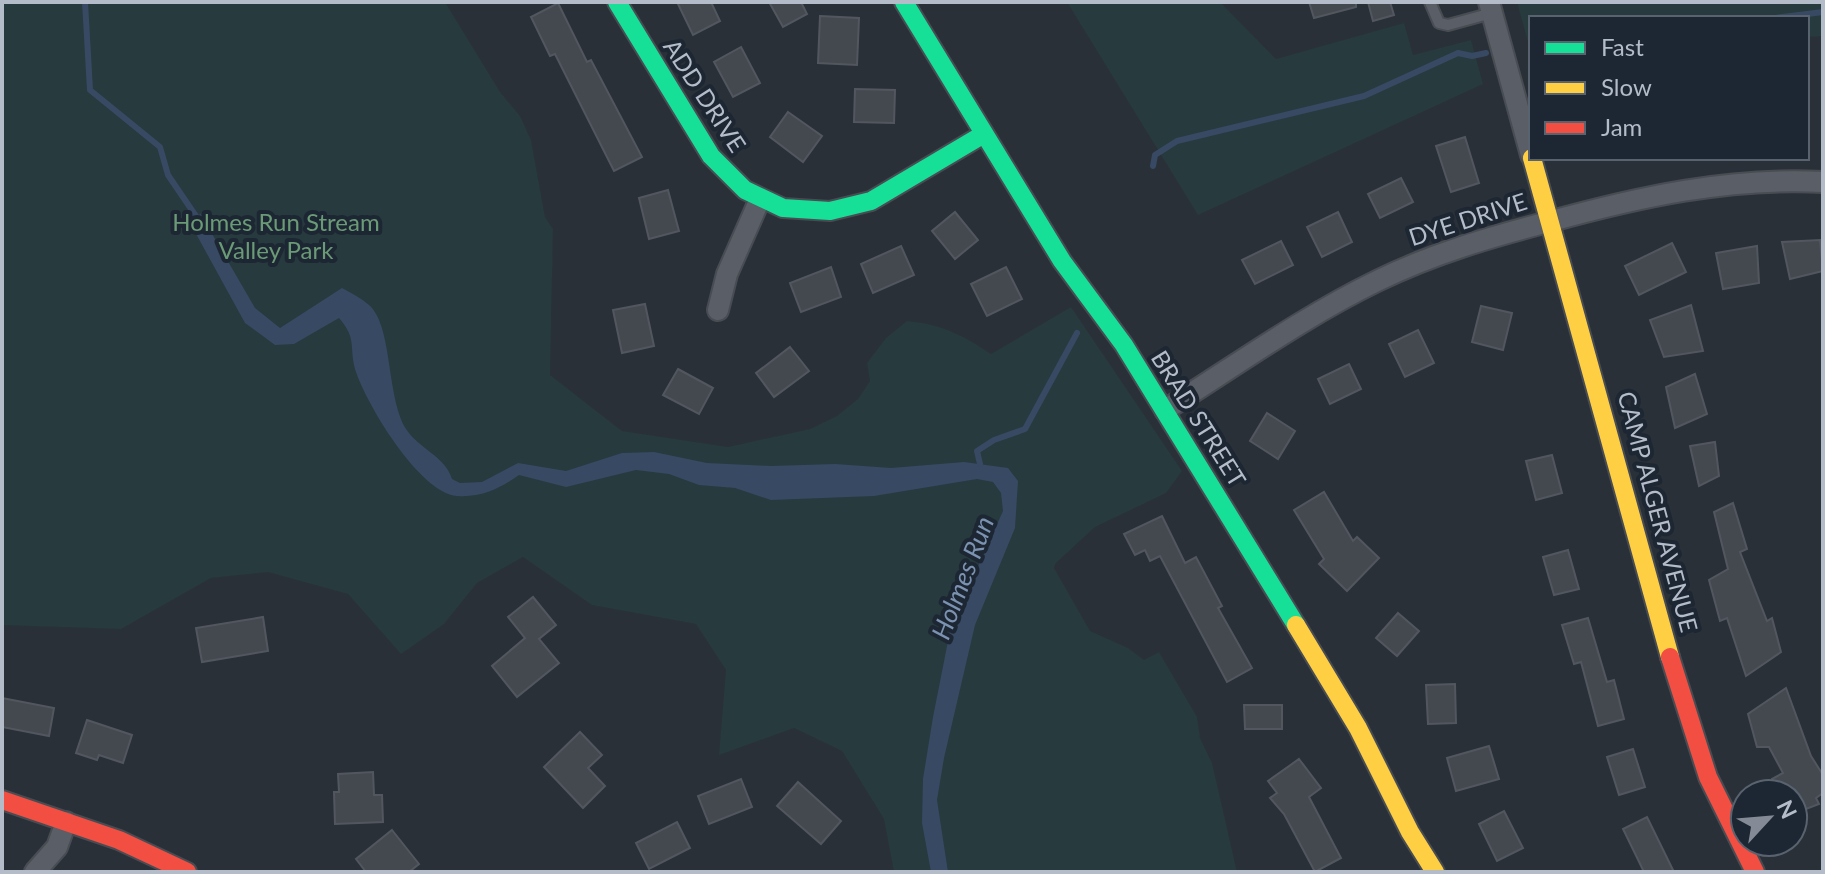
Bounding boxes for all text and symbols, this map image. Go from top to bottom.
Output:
legend [1529,16,1809,160]
text: Fast [1601,32,1644,61]
street label: ADD DRIVE [658,33,753,157]
text: Slow [1601,72,1652,101]
text: Jam [1601,112,1642,141]
street label: DYE DRIVE [1405,186,1530,251]
park label: Holmes Run Stream Valley Park [172,207,380,264]
street label: BRAD STREET [1146,345,1253,492]
street label: CAMP ALGER AVENUE [1612,388,1705,635]
water label: Holmes Run [924,512,1000,644]
north arrow [1729,778,1809,858]
text: N [1772,795,1803,823]

